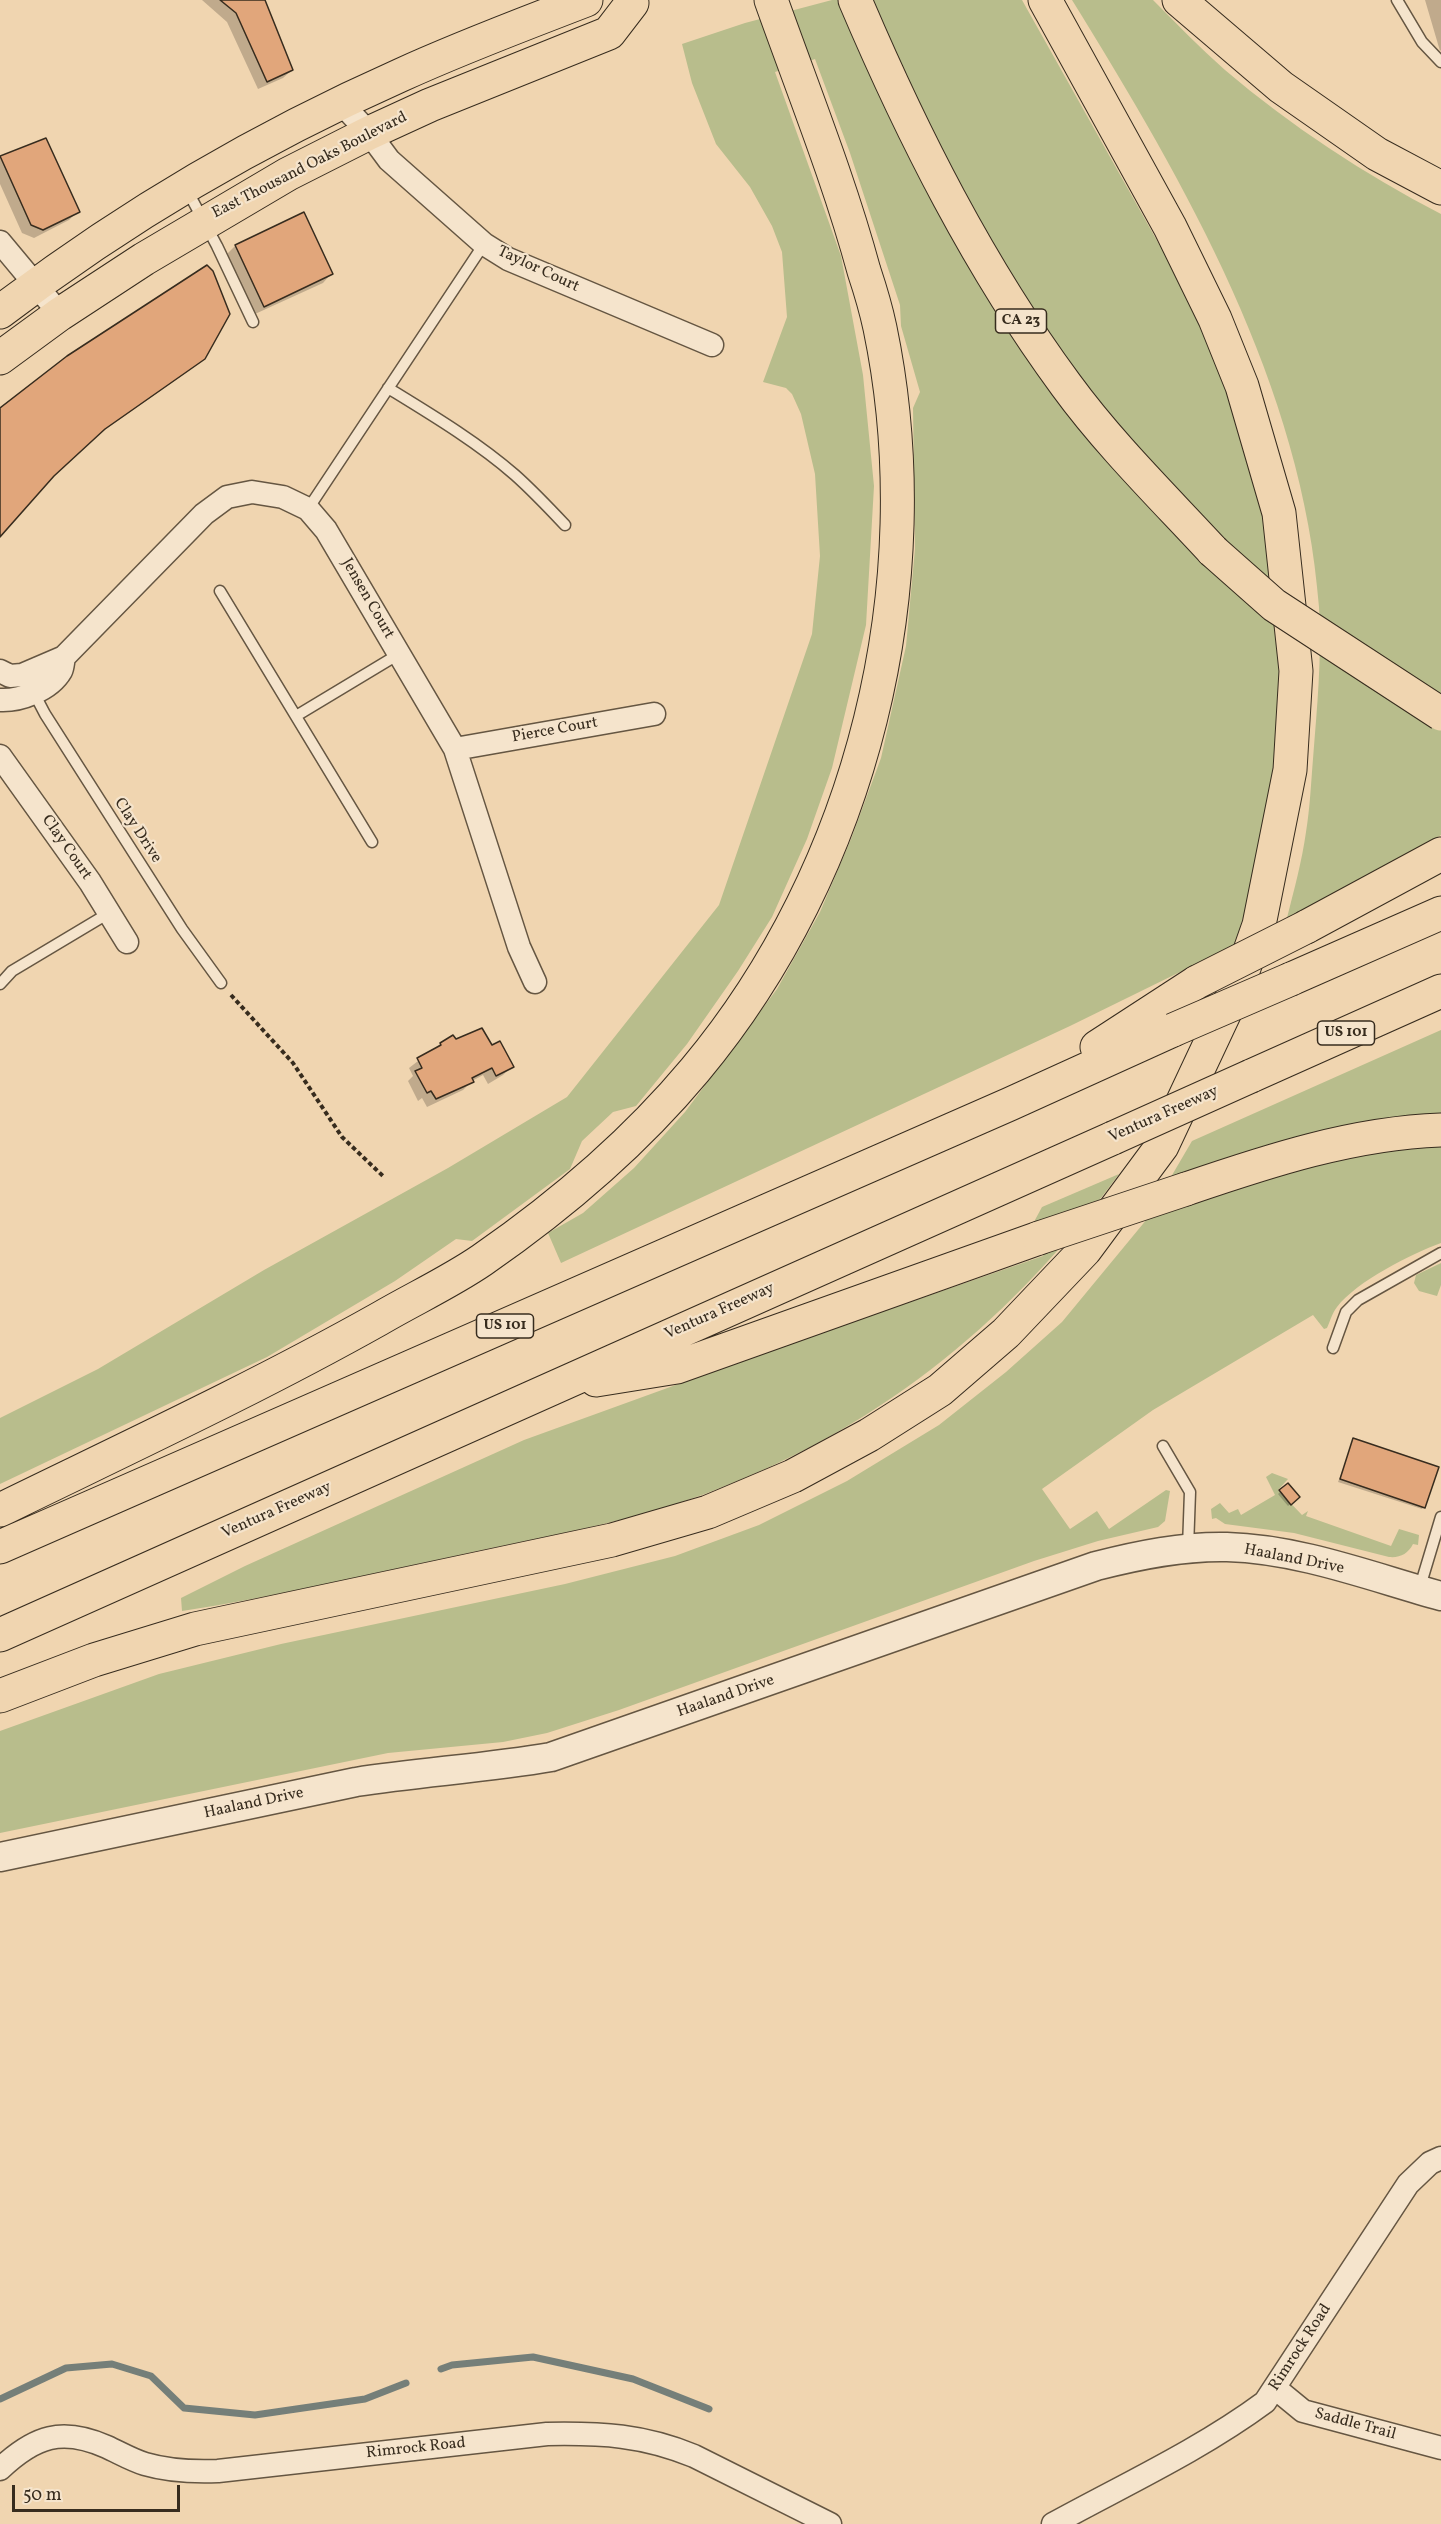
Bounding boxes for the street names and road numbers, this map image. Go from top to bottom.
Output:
street label: East Thousand Oaks Boulevard [209,108,411,224]
street label: Taylor Court [494,243,582,297]
road number: CA 23 [996,309,1046,333]
street label: Jensen Court [336,555,398,643]
street label: Pierce Court [511,714,599,748]
street label: Clay Drive [109,795,165,867]
street label: Clay Court [37,812,95,884]
road number: US 101 [1318,1021,1374,1045]
street label: Ventura Freeway [1106,1082,1222,1148]
street label: Ventura Freeway [662,1279,778,1345]
road number: US 101 [476,1314,534,1338]
street label: Ventura Freeway [219,1478,335,1544]
street label: Haaland Drive [1242,1541,1346,1579]
street label: Haaland Drive [675,1671,777,1723]
street label: Haaland Drive [202,1784,306,1824]
street label: Rimrock Road [1266,2301,1336,2395]
street label: Saddle Trail [1312,2405,1398,2445]
street label: Rimrock Road [365,2434,467,2464]

